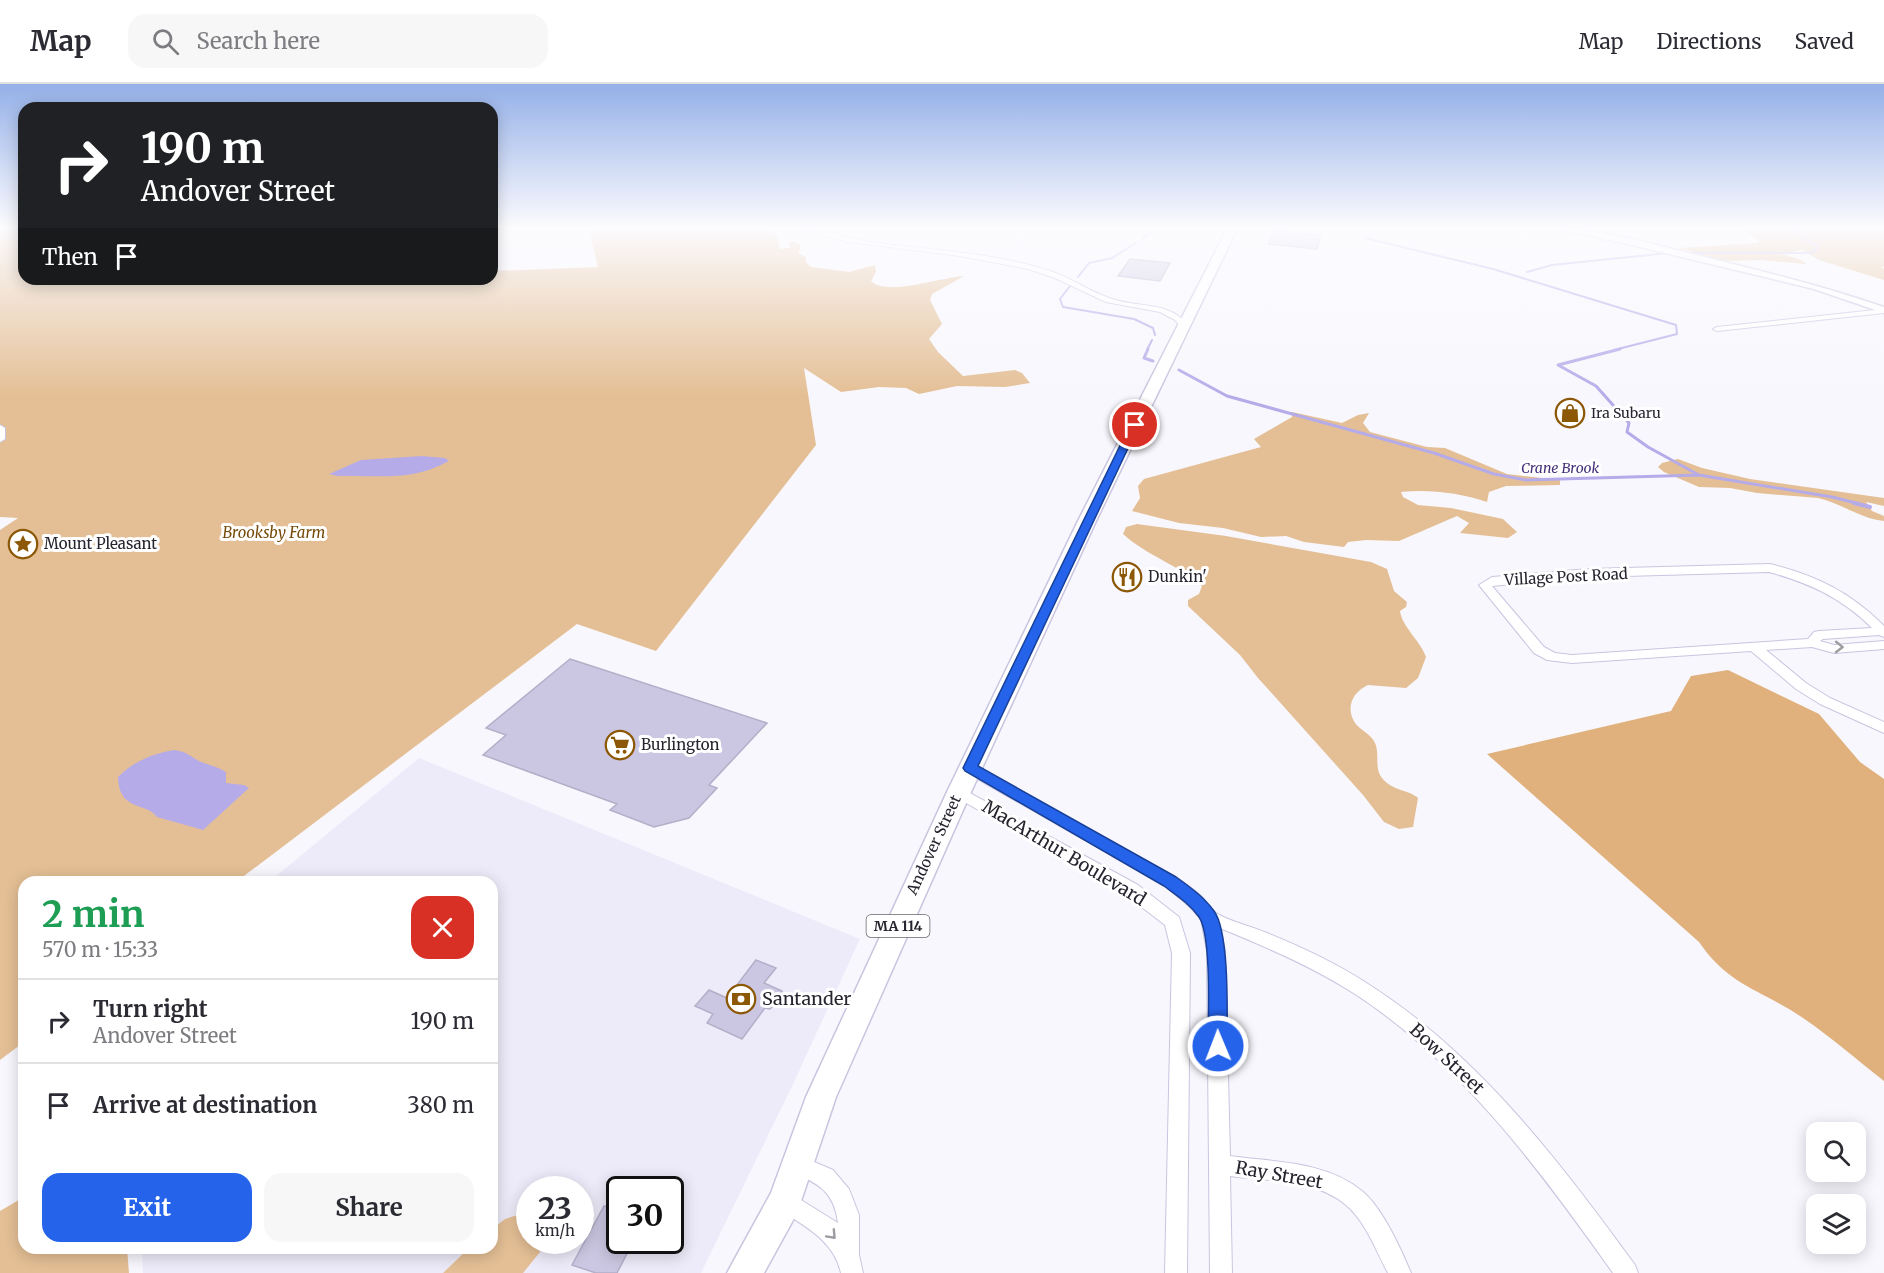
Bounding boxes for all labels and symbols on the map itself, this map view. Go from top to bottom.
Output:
shop icon: Ira Subaru [1554,397,1586,429]
pin [1109,399,1160,450]
place label: Ira Subaru [1591,404,1661,422]
water label: Crane Brook [1521,459,1599,477]
park label: Brooksby Farm [223,523,326,542]
place icon: Mount Pleasant [7,528,39,560]
place label: Mount Pleasant [44,534,157,553]
restaurant icon: Dunkin' [1111,561,1143,593]
street label: Village Post Road [1503,564,1628,589]
place label: Dunkin' [1148,567,1207,586]
one-way arrow [1834,641,1843,654]
supermarket icon: Burlington [604,729,636,761]
place label: Burlington [641,735,719,754]
street label: Andover Street [902,792,965,899]
street label: MacArthur Boulevard [978,795,1150,911]
road number: MA 114 [866,915,930,937]
bank icon: Santander [725,983,757,1015]
place label: Santander [762,987,851,1010]
position arrow [1186,1014,1250,1078]
street label: Bow Street [1405,1018,1490,1099]
street label: Ray Street [1234,1156,1324,1193]
speed limit sign: 30 [606,1176,684,1254]
one-way arrow [825,1228,836,1238]

